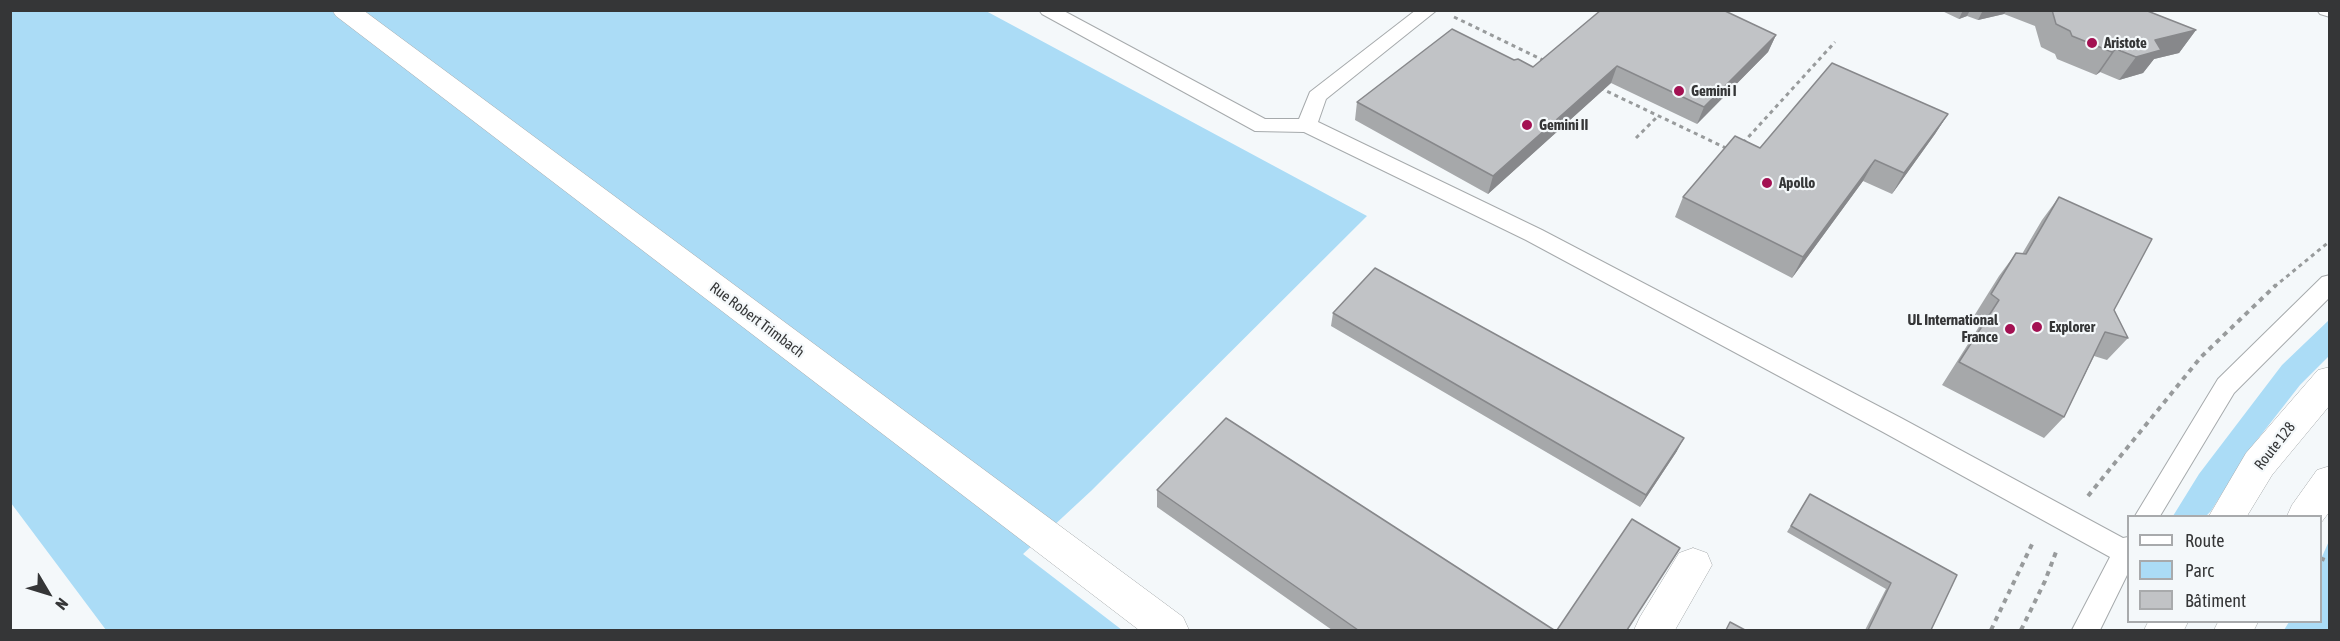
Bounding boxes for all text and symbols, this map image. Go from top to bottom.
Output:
place label: Aristote [2104,34,2147,52]
marker: Aristote [2085,36,2099,50]
place label: Gemini I [1691,82,1737,100]
marker: Gemini I [1672,84,1686,98]
place label: Gemini II [1539,116,1588,134]
marker: Gemini II [1520,118,1534,132]
place label: Apollo [1779,174,1815,192]
marker: Apollo [1760,176,1774,190]
street label: Rue Robert Trimbach [706,279,808,361]
place label: UL International France [1907,311,1998,346]
place label: Explorer [2049,318,2095,336]
marker: Explorer [2030,320,2044,334]
marker: UL International France [2003,322,2017,336]
street label: Route 128 [2251,418,2299,474]
legend [2127,515,2322,623]
text: Route [2185,530,2224,551]
text: Parc [2185,560,2214,581]
north arrow [18,563,78,623]
text: Bâtiment [2185,590,2246,611]
text: N [52,595,72,613]

